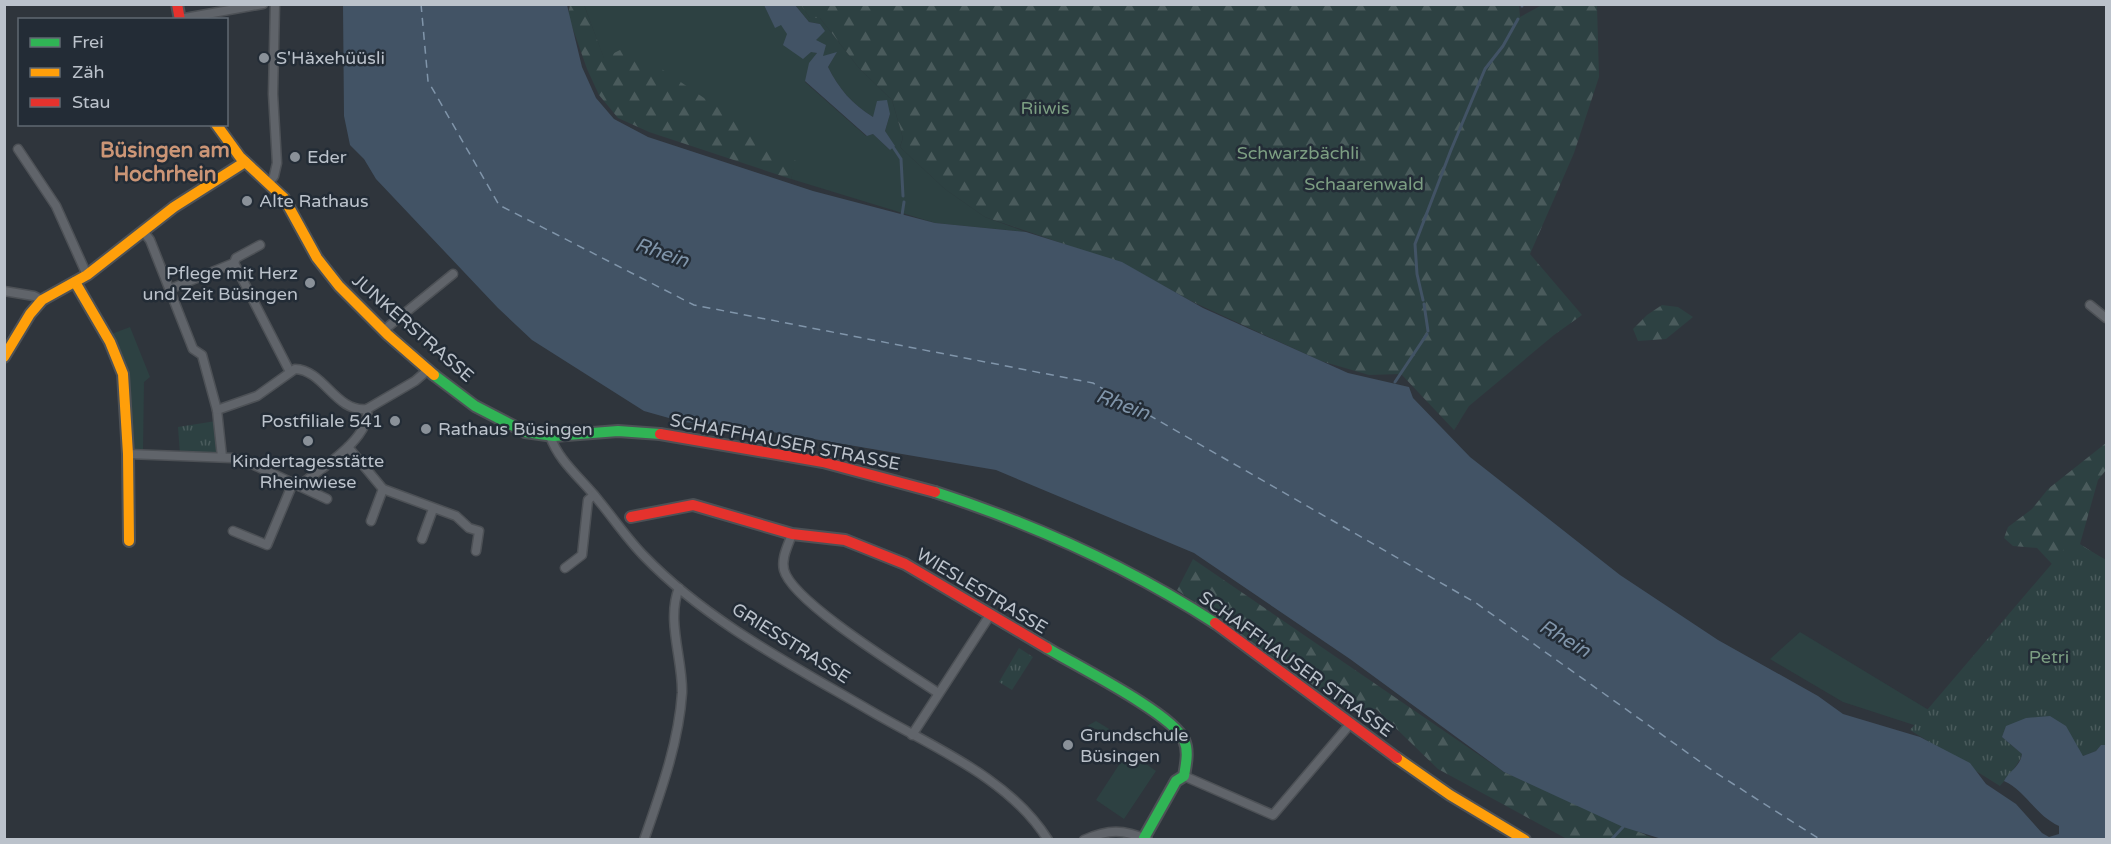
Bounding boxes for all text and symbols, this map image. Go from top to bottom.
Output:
legend [18,18,228,126]
text: Frei [72,31,104,53]
place label: S'Häxehüüsli [276,47,385,69]
marker: S'Häxehüüsli [257,51,271,65]
text: Zäh [72,61,105,83]
text: Stau [72,91,111,113]
park label: Riiwis [1020,97,1070,119]
district label: Büsingen am Hochrhein [100,138,230,187]
park label: Schwarzbächli [1237,142,1359,164]
place label: Eder [307,146,347,168]
marker: Eder [288,150,302,164]
park label: Schaarenwald [1304,173,1424,195]
place label: Alte Rathaus [259,190,369,212]
marker: Alte Rathaus [240,194,254,208]
water label: Rhein [632,233,692,273]
place label: Pflege mit Herz und Zeit Büsingen [142,262,298,305]
street label: JUNKERSTRASSE [348,269,478,387]
marker: Pflege mit Herz und Zeit Büsingen [303,276,317,290]
water label: Rhein [1093,384,1153,426]
street label: SCHAFFHAUSER STRASSE [668,409,902,475]
place label: Postfiliale 541 [261,410,383,432]
marker: Postfiliale 541 [388,414,402,428]
place label: Rathaus Büsingen [438,418,593,440]
marker: Rathaus Büsingen [419,422,433,436]
marker: Kindertagesstätte Rheinwiese [301,434,315,448]
place label: Kindertagesstätte Rheinwiese [232,450,384,493]
street label: WIESLESTRASSE [912,543,1052,639]
street label: SCHAFFHAUSER STRASSE [1195,586,1397,742]
street label: GRIESSTRASSE [728,598,854,688]
water label: Rhein [1535,615,1595,663]
park label: Petri [2029,646,2069,668]
place label: Grundschule Büsingen [1080,724,1189,767]
marker: Grundschule Büsingen [1061,738,1075,752]

